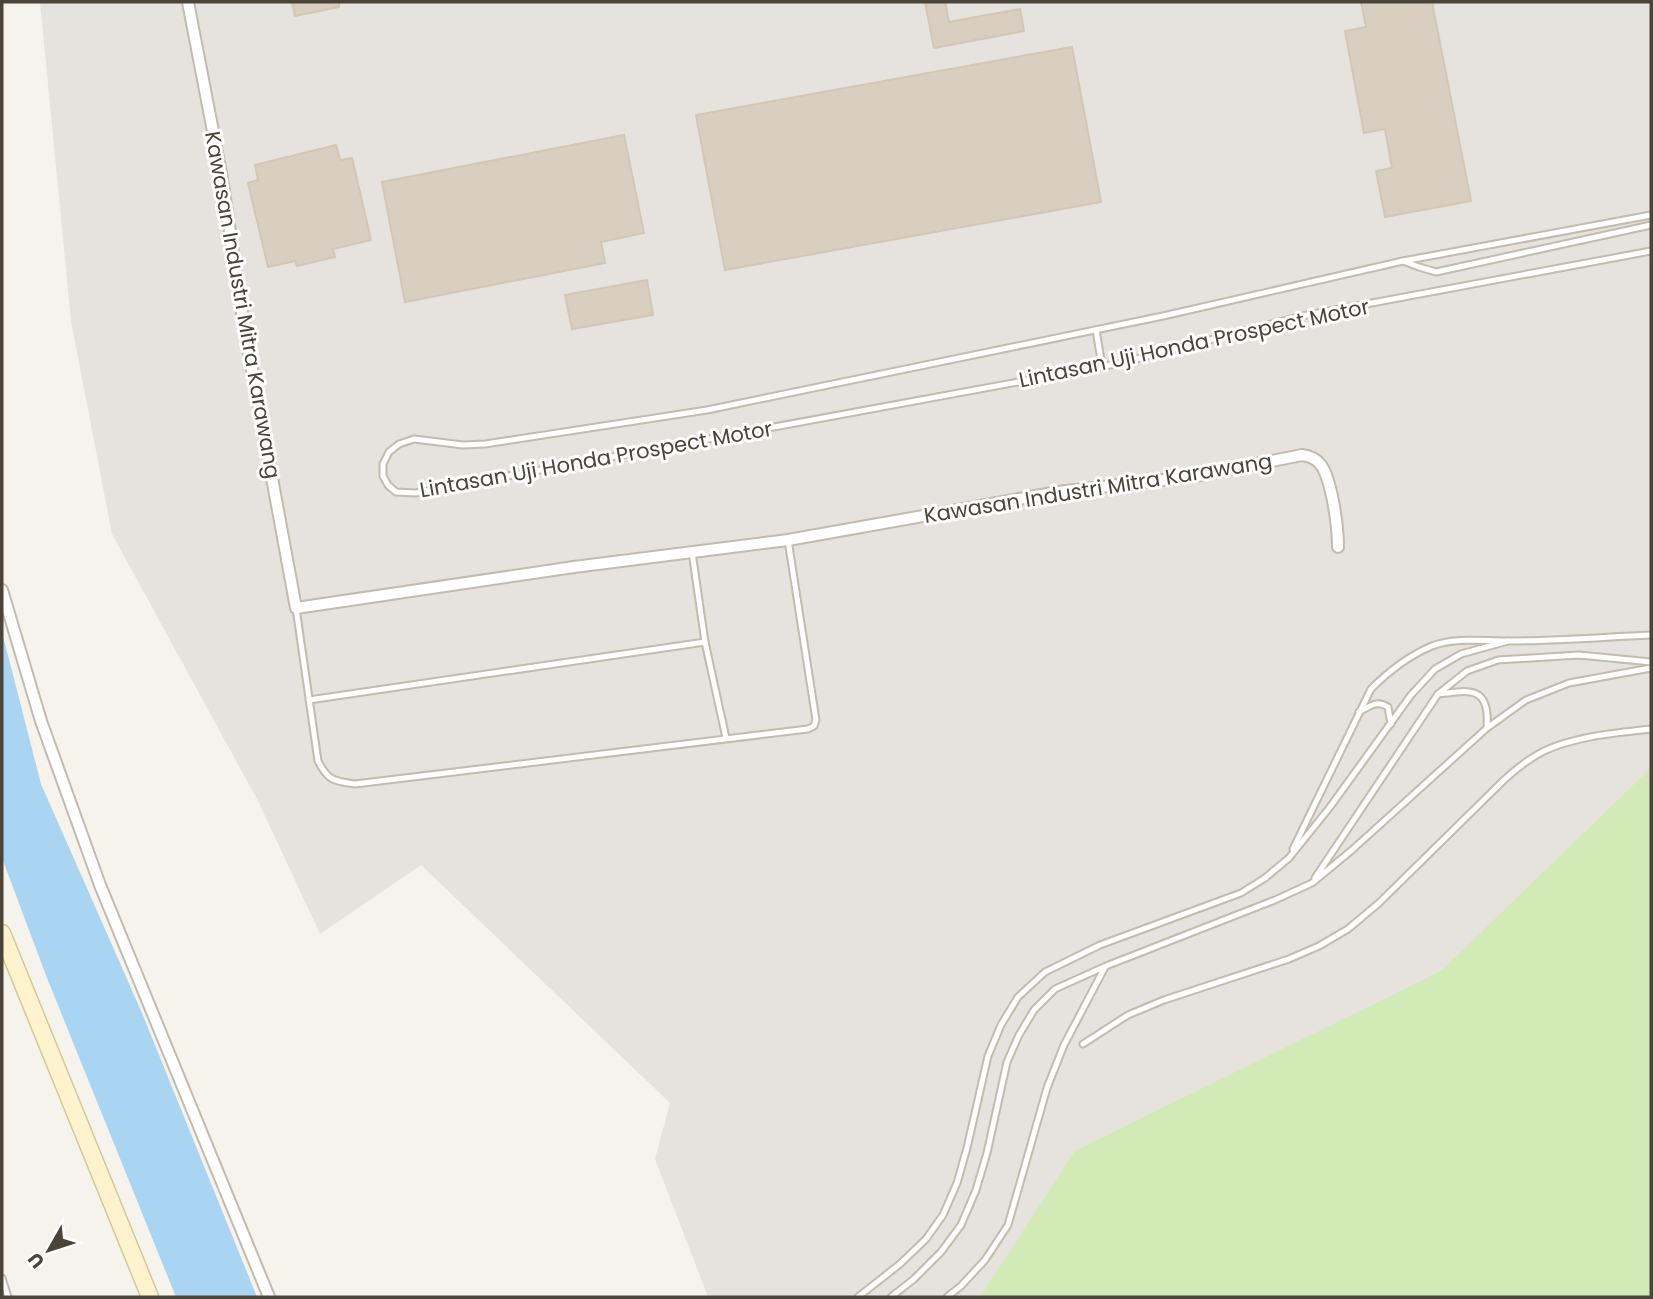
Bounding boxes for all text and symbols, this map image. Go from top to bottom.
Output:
street label: Kawasan Industri Mitra Karawang [198,129,288,481]
street label: Lintasan Uji Honda Prospect Motor [1016,292,1372,394]
street label: Lintasan Uji Honda Prospect Motor [418,414,775,504]
street label: Kawasan Industri Mitra Karawang [922,446,1274,530]
north arrow [14,1215,84,1285]
text: U [21,1247,51,1274]

